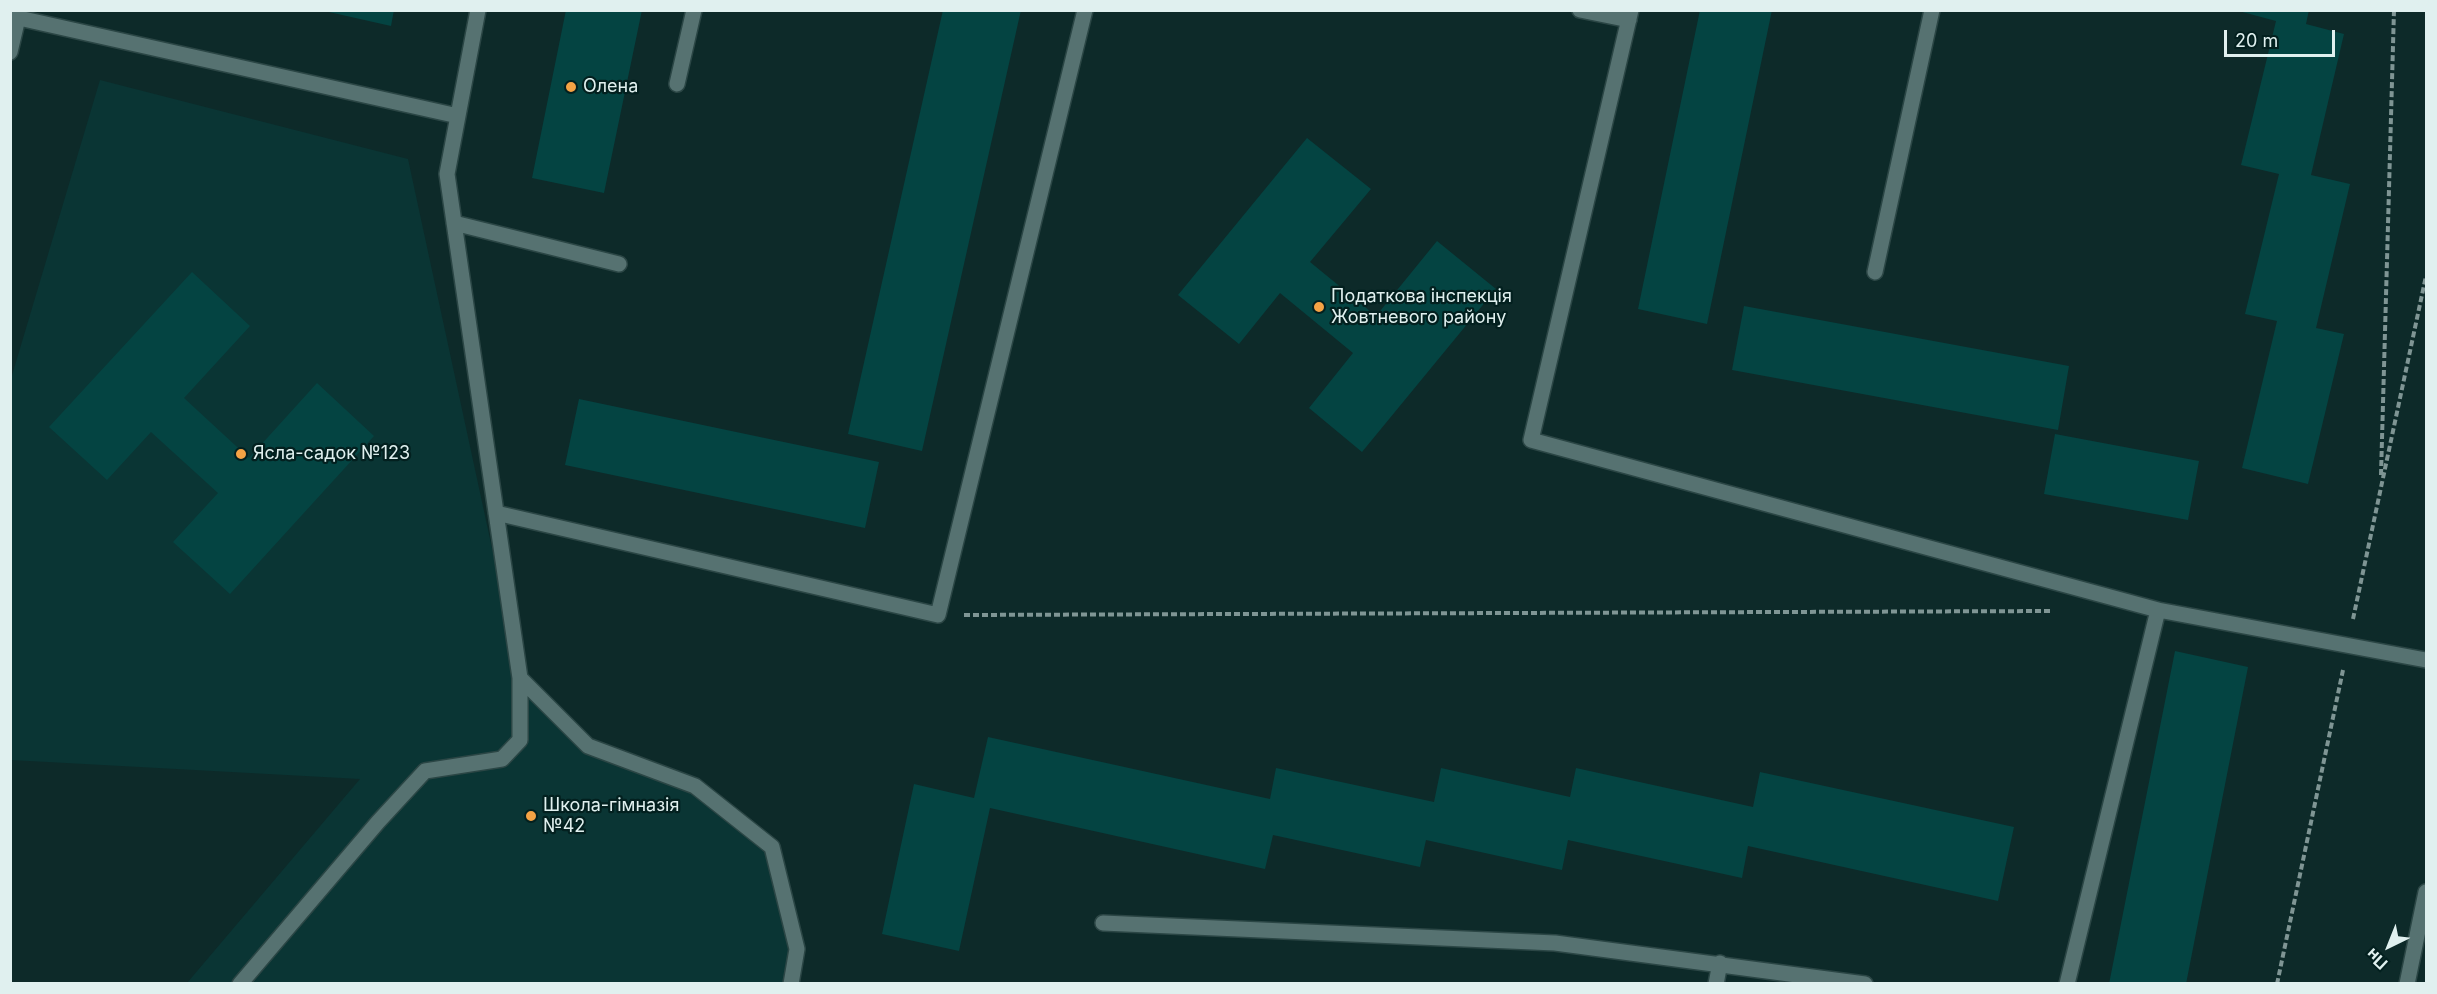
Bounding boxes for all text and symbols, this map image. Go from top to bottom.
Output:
scale bar [2227,18,2338,56]
text: 20 m [2235,30,2278,51]
place label: Олена [583,76,638,98]
marker: Олена [564,80,578,94]
place label: Податкова інспекція Жовтневого району [1331,286,1512,328]
marker: Податкова інспекція Жовтневого району [1312,300,1326,314]
place label: Ясла-садок №123 [253,443,410,465]
marker: Ясла-садок №123 [234,447,248,461]
place label: Школа-гімназія №42 [543,795,679,838]
marker: Школа-гімназія №42 [524,809,538,823]
north arrow [2359,916,2419,976]
text: Пн [2362,944,2392,974]

